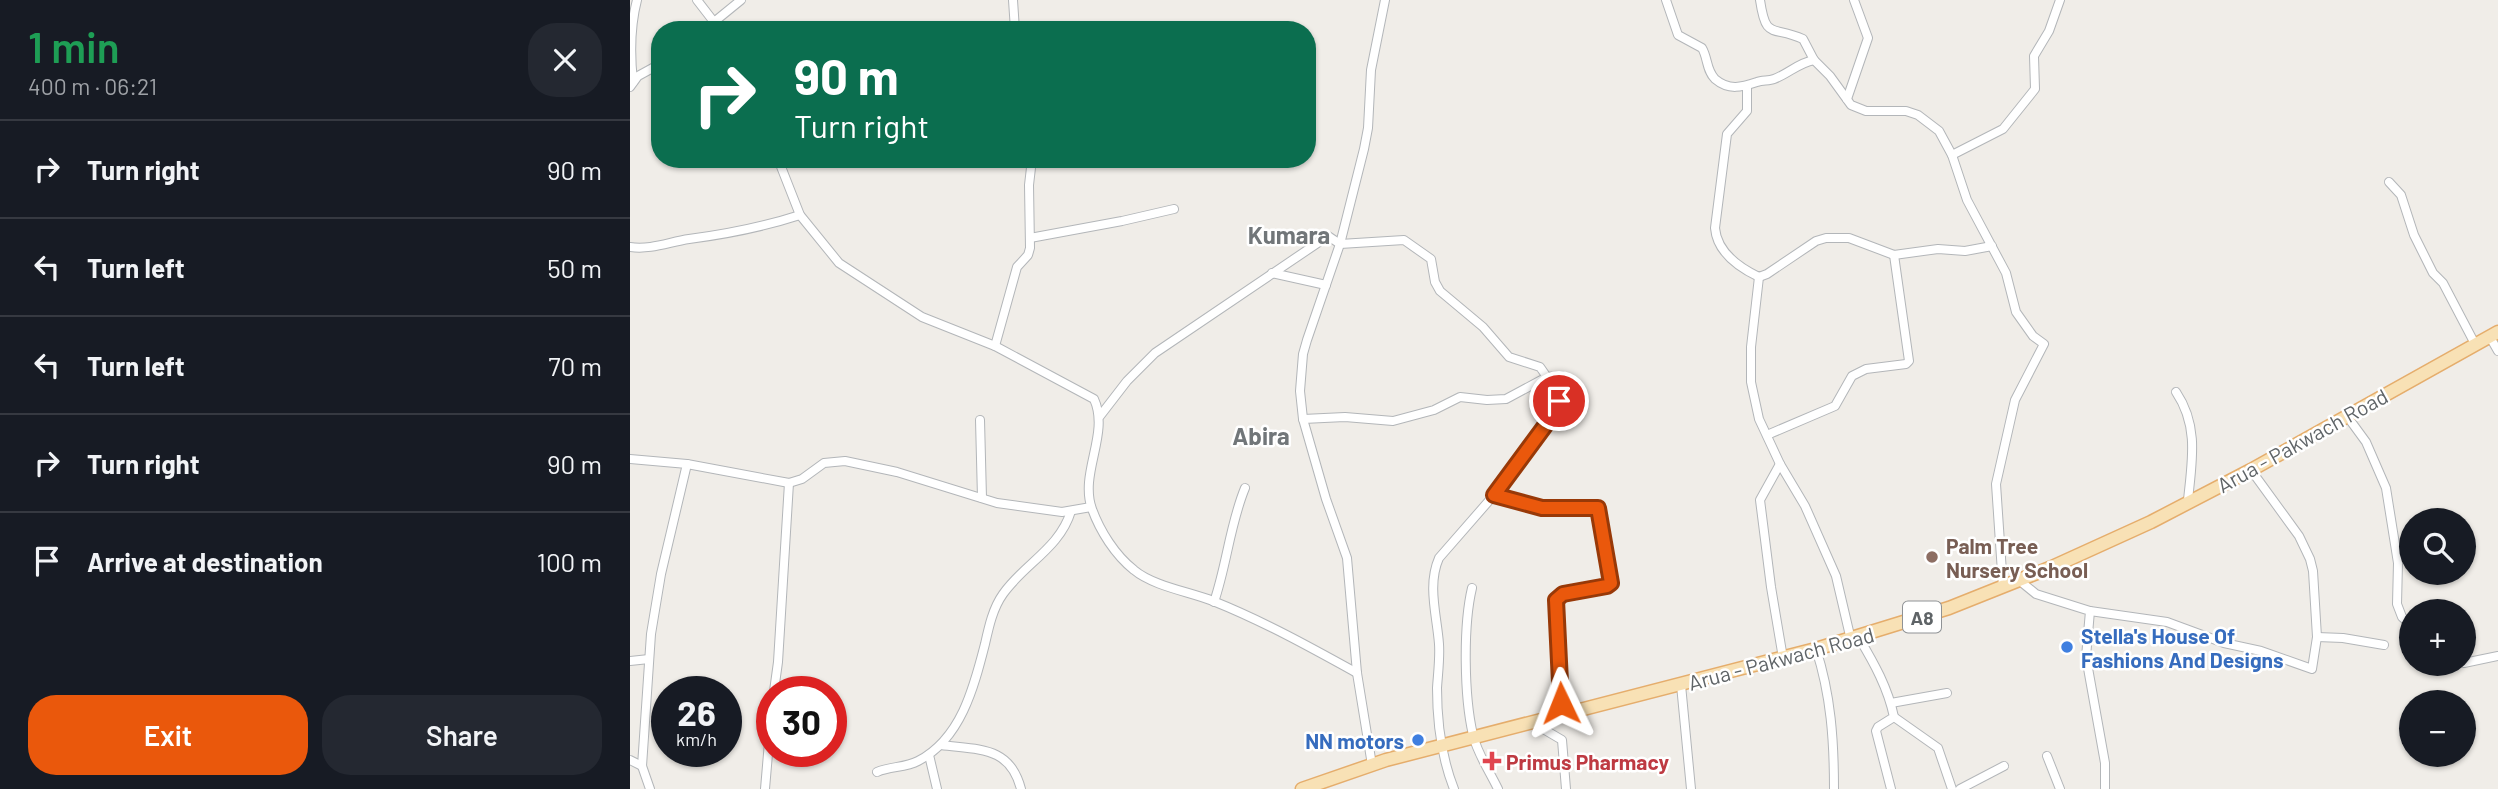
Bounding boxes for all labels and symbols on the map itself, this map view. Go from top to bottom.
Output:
district label: Kumara [1248,220,1330,249]
pin [1529,371,1589,431]
street label: Arua - Pakwach Road [2212,383,2392,497]
district label: Abira [1232,421,1290,450]
place label: Palm Tree Nursery School [1946,533,2088,582]
marker: Palm Tree Nursery School [1924,549,1940,565]
road number: A8 [1903,602,1941,632]
street label: Arua - Pakwach Road [1685,621,1877,695]
place label: Stella's House Of Fashions And Designs [2081,623,2284,672]
marker: Stella's House Of Fashions And Designs [2059,639,2075,655]
position arrow [1524,666,1598,740]
speed limit sign: 30 [756,676,847,767]
place label: NN motors [1305,728,1404,753]
marker: NN motors [1410,732,1426,748]
place label: Primus Pharmacy [1506,749,1669,774]
marker: Primus Pharmacy [1484,753,1500,769]

